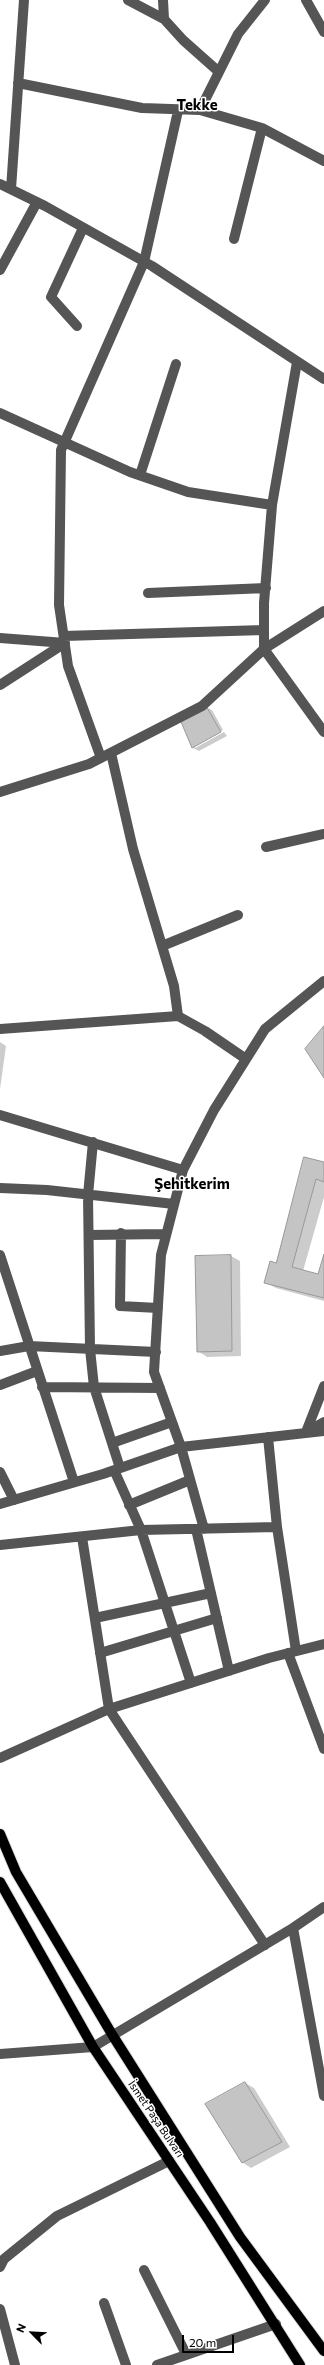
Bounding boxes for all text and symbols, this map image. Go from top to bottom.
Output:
district label: Tekke [176,96,218,114]
district label: Şehitkerim [154,1175,230,1193]
street label: İsmet Paşa Bulvarı [125,2078,187,2160]
north arrow [12,2313,52,2353]
text: N [13,2322,28,2334]
scale bar [184,2327,236,2353]
text: 20 m [189,2335,216,2349]

